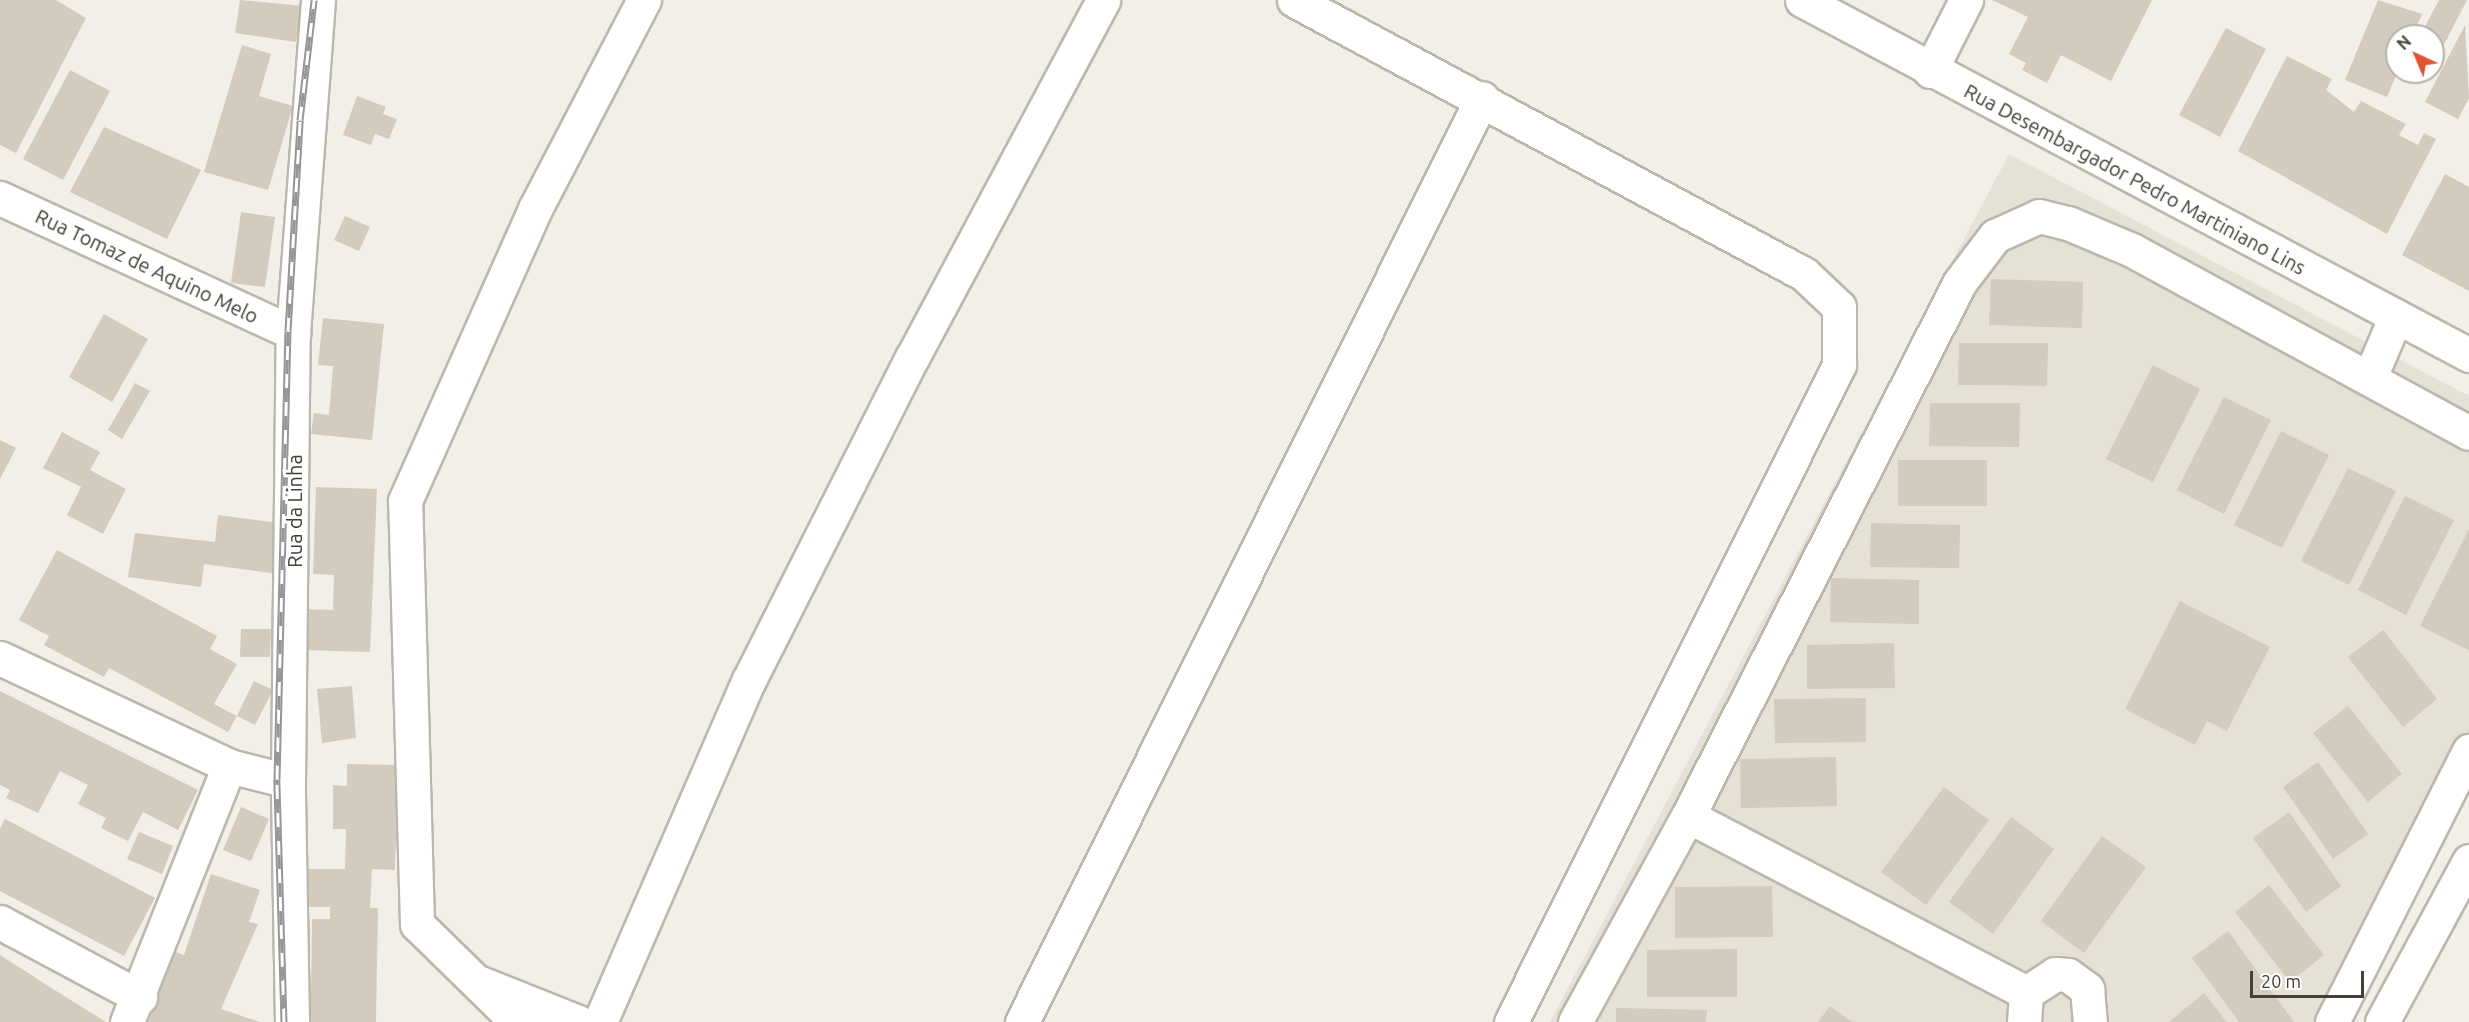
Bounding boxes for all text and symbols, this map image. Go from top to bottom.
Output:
north arrow [2385,24,2445,84]
text: N [2393,32,2414,53]
street label: Rua Desembargador Pedro Martiniano Lins [1960,78,2310,280]
street label: Rua Tomaz de Aquino Melo [32,204,262,328]
street label: Rua da Linha [282,454,306,568]
scale bar [2253,959,2367,997]
text: 20 m [2261,971,2301,991]

